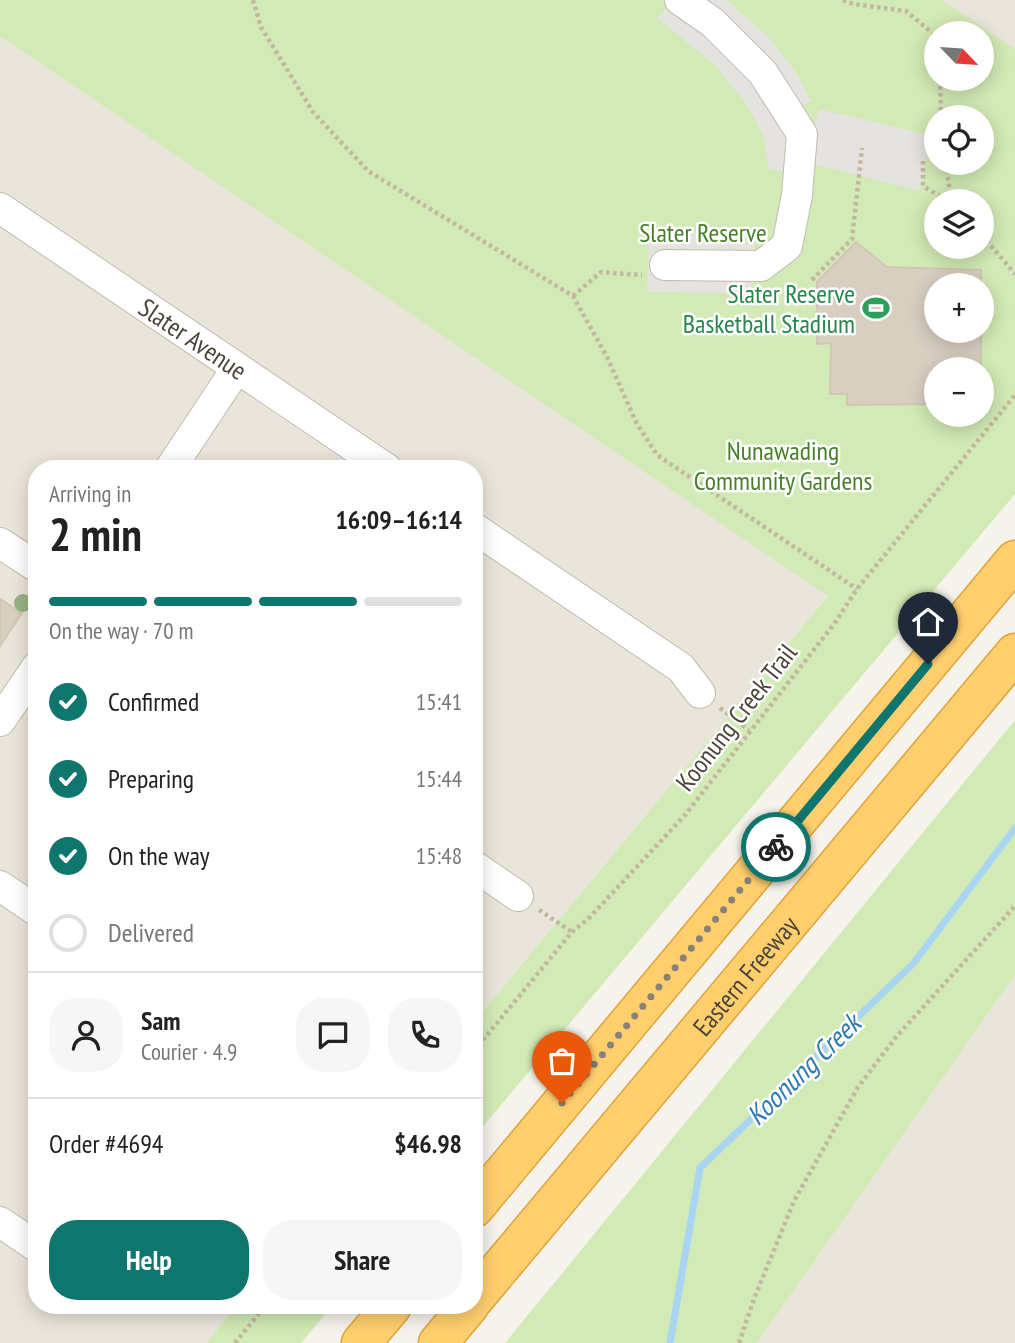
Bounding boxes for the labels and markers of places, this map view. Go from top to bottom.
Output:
place label: Slater Reserve Basketball Stadium [683,277,855,340]
sports icon: Slater Reserve Basketball Stadium [861,293,891,323]
pin [898,592,958,664]
pin [532,1031,592,1103]

